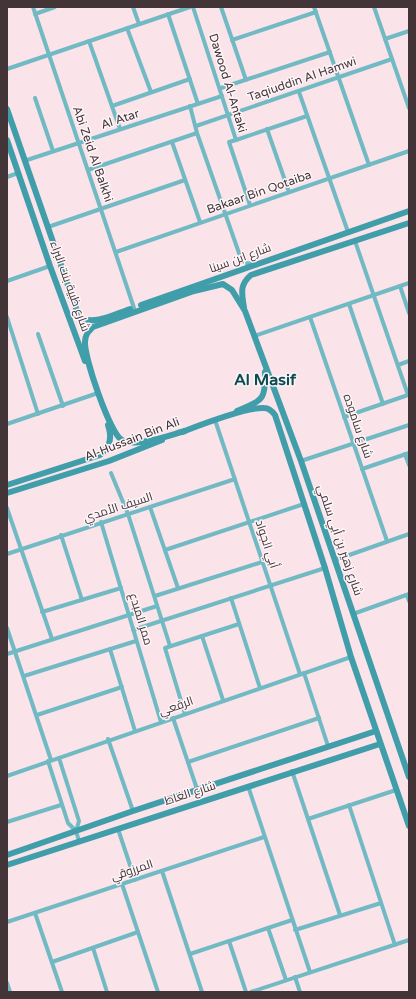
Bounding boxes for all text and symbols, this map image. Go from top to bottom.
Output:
street label: Dawood Al-Antaki [206,32,250,134]
street label: Taqiuddin Al Hamwi [246,54,358,104]
street label: Abi Zeid Al Balkhi [70,104,116,204]
street label: Al Atar [99,106,141,132]
street label: Bakaar Bin Qotaiba [205,168,313,216]
street label: شارع ظبية بنت البراء [46,239,93,334]
street label: شارع ابن سينا [207,240,273,277]
district label: Al Masif [234,370,297,390]
street label: شارع ساموده [339,392,376,460]
street label: Al-Hussain Bin Ali [83,414,181,464]
street label: شارع زهير بن أبي سلمي [312,482,367,598]
street label: السيف الأمدي [82,489,155,528]
street label: أبي الجواد [250,518,282,571]
street label: ممر المبدع [125,591,156,647]
street label: الرقعي [157,694,196,721]
street label: شارع الغاط [163,778,218,809]
street label: المرزوقي [109,857,156,886]

